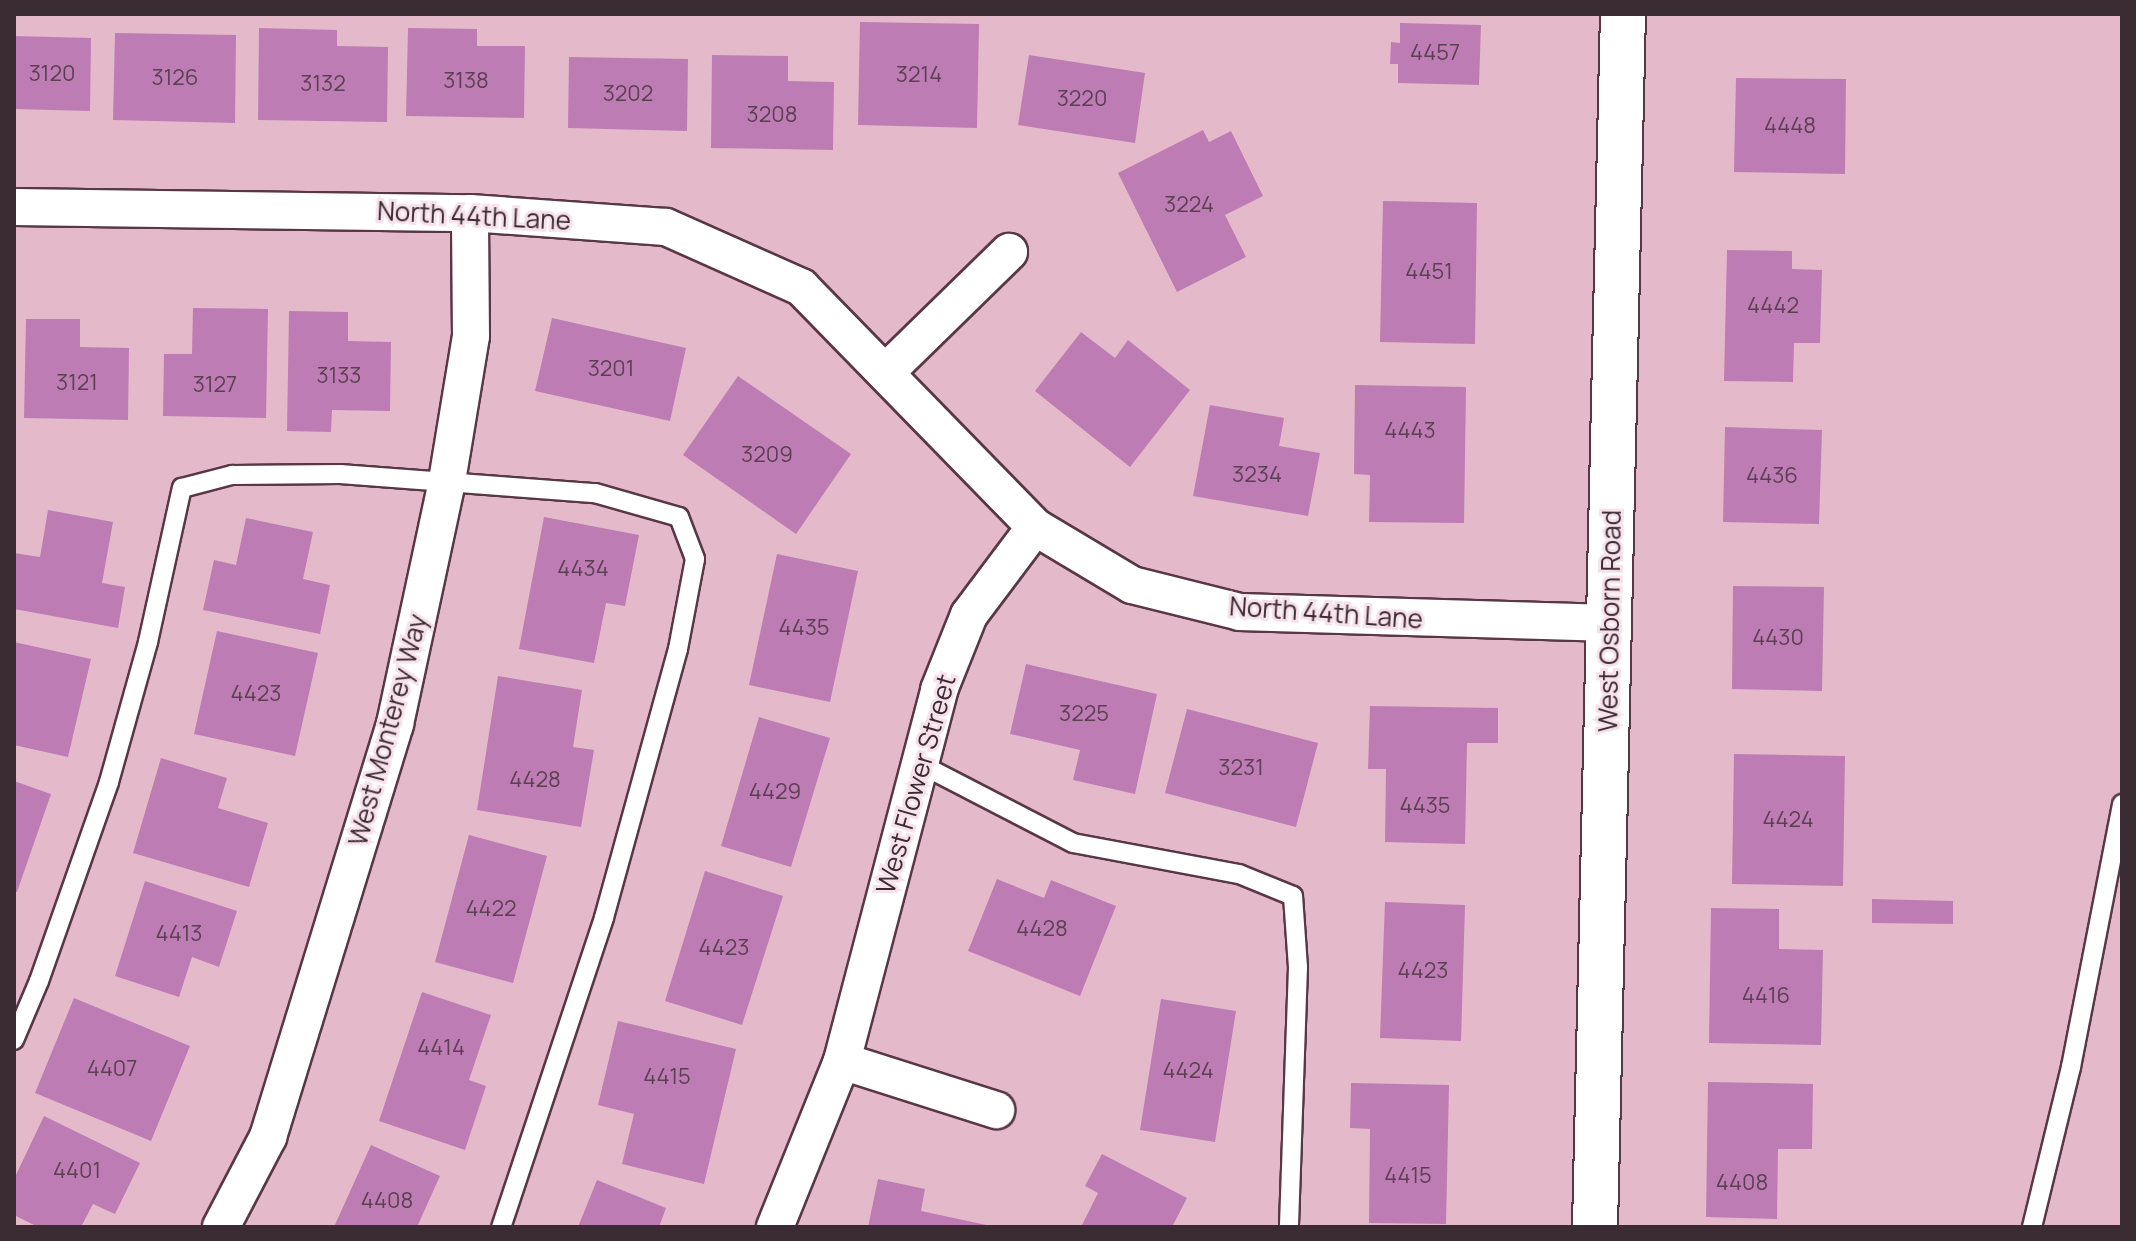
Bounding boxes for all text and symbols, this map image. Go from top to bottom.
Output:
house number: 4457 [1410,40,1460,66]
house number: 3120 [29,61,75,87]
house number: 3214 [896,62,942,88]
house number: 3126 [152,65,198,91]
house number: 3138 [443,68,489,94]
house number: 3132 [300,71,346,97]
house number: 3202 [603,81,653,107]
house number: 3220 [1057,86,1107,112]
house number: 3208 [747,102,797,128]
house number: 4448 [1764,113,1816,139]
house number: 3224 [1164,192,1214,218]
street label: North 44th Lane [376,195,572,237]
house number: 4451 [1405,259,1453,285]
house number: 4442 [1747,293,1799,319]
house number: 3201 [588,356,634,382]
house number: 3133 [316,363,362,389]
house number: 3121 [56,370,98,396]
house number: 3127 [193,372,237,398]
house number: 4443 [1384,418,1436,444]
house number: 3209 [741,442,793,468]
house number: 3234 [1232,462,1282,488]
house number: 4436 [1746,463,1798,489]
street label: West Osborn Road [1592,510,1628,732]
house number: 4434 [557,556,609,582]
street label: North 44th Lane [1228,591,1424,635]
street label: West Monterey Way [342,611,434,849]
house number: 4435 [778,615,830,641]
house number: 4430 [1752,625,1804,651]
street label: West Flower Street [870,671,962,897]
house number: 4423 [231,681,281,707]
house number: 3225 [1059,701,1109,727]
house number: 3231 [1218,755,1264,781]
house number: 4428 [509,767,561,793]
house number: 4429 [749,779,801,805]
house number: 4435 [1399,793,1451,819]
house number: 4424 [1762,807,1814,833]
house number: 4422 [465,896,517,922]
house number: 4428 [1016,916,1068,942]
house number: 4413 [156,921,202,947]
house number: 4423 [699,935,749,961]
house number: 4423 [1398,958,1448,984]
house number: 4416 [1742,983,1790,1009]
house number: 4414 [417,1035,465,1061]
house number: 4407 [87,1056,137,1082]
house number: 4424 [1162,1058,1214,1084]
house number: 4415 [643,1064,691,1090]
house number: 4401 [53,1158,101,1184]
house number: 4415 [1384,1163,1432,1189]
house number: 4408 [1716,1170,1768,1196]
house number: 4408 [361,1188,413,1214]

